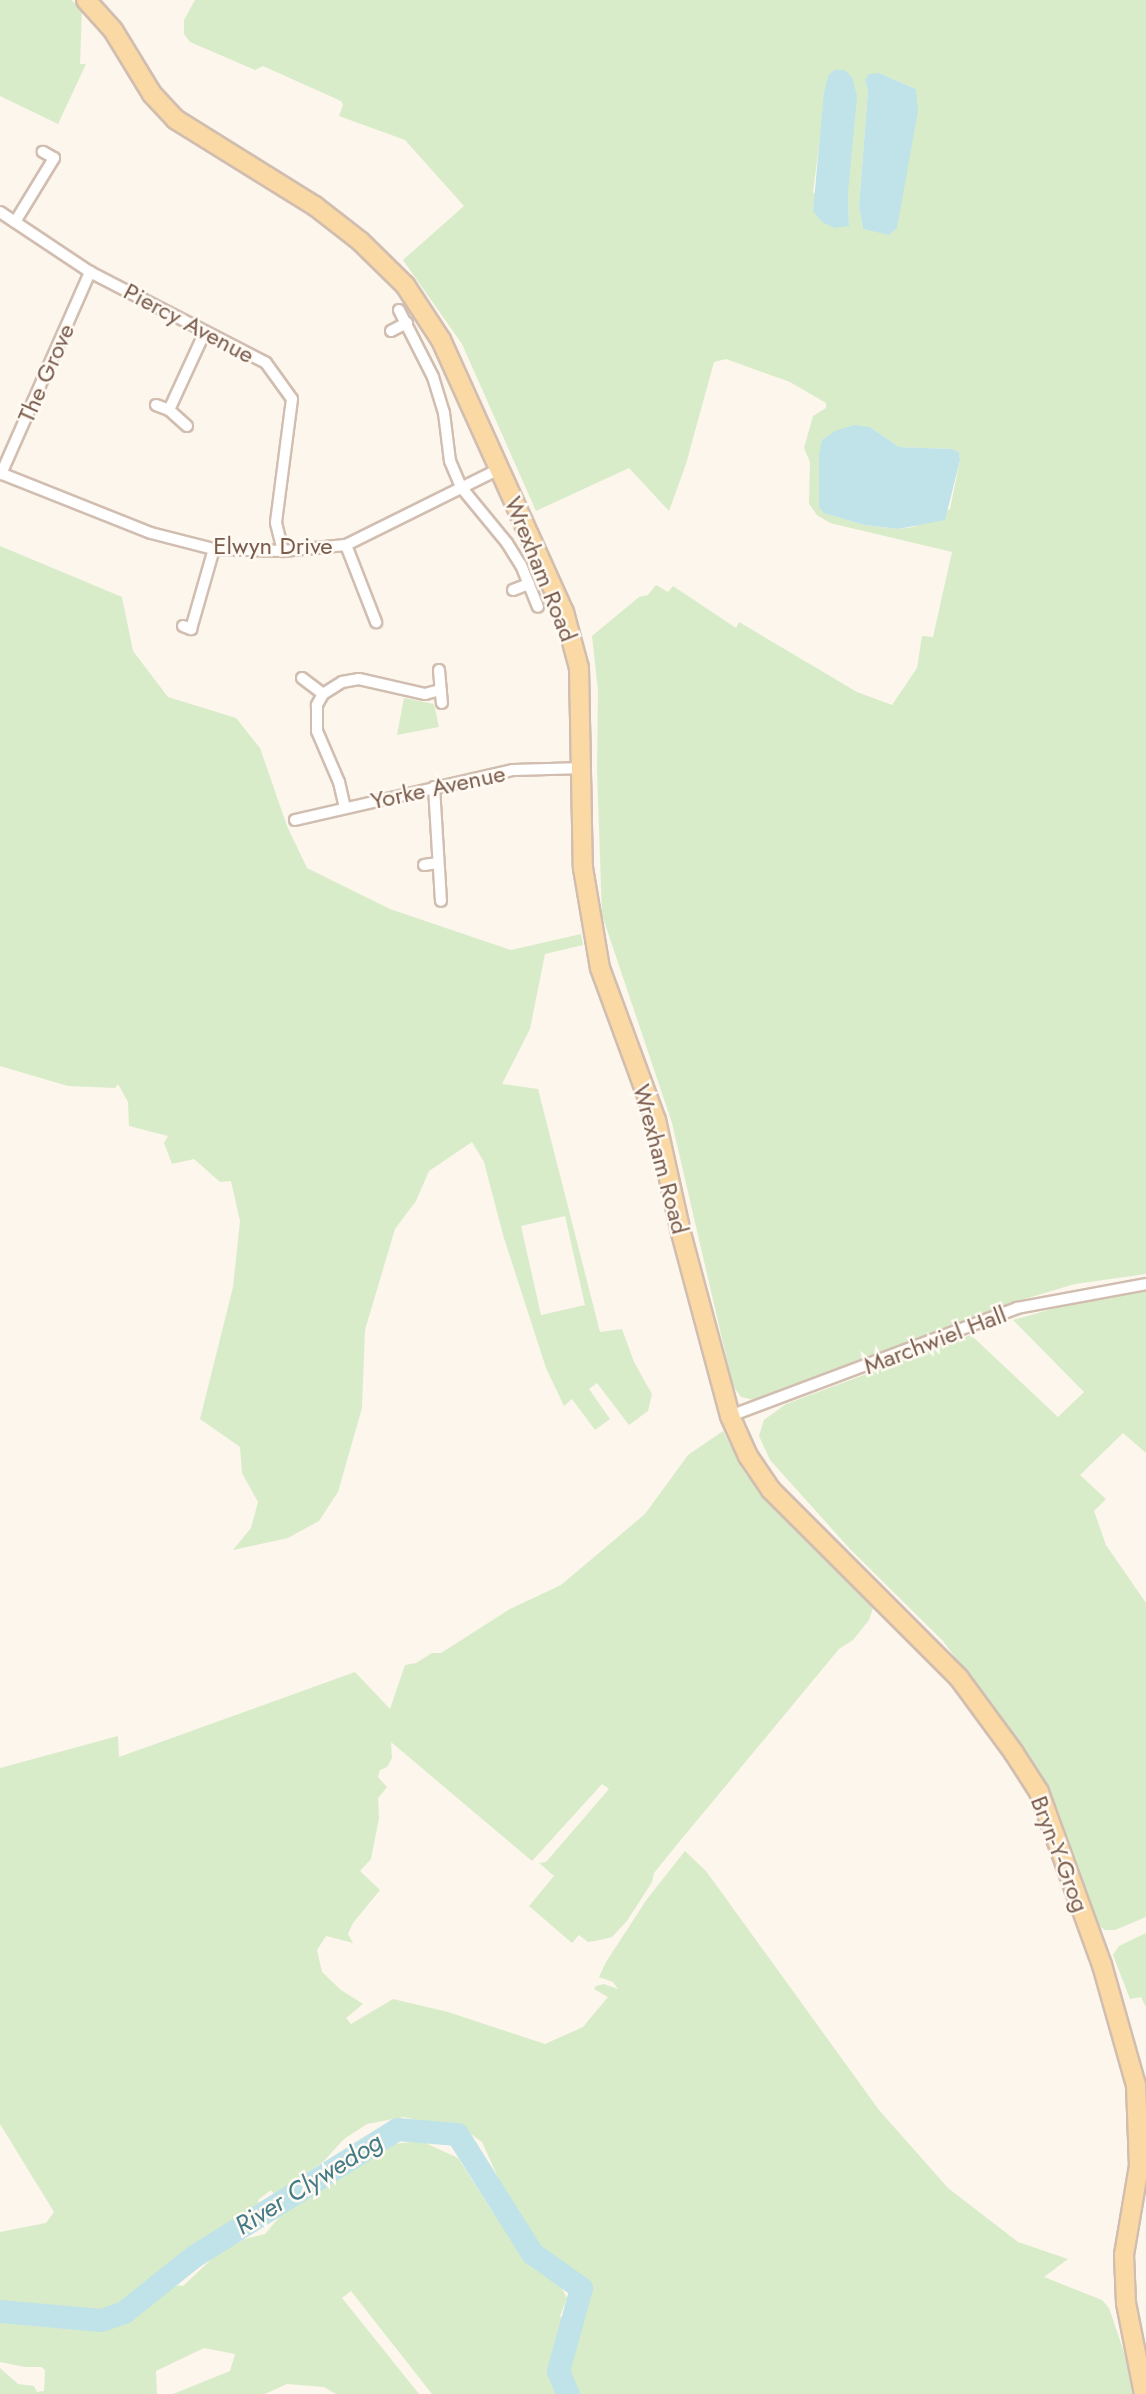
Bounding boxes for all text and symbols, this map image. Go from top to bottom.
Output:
street label: Piercy Avenue [119,277,259,369]
street label: The Grove [11,319,81,427]
street label: Wrexham Road [499,492,583,646]
street label: Elwyn Drive [213,532,333,560]
street label: Yorke Avenue [368,759,508,815]
street label: Wrexham Road [627,1081,695,1237]
street label: Marchwiel Hall [860,1300,1010,1380]
street label: Bryn-Y-Grog [1025,1792,1095,1916]
water label: River Clywedog [229,2126,389,2242]

